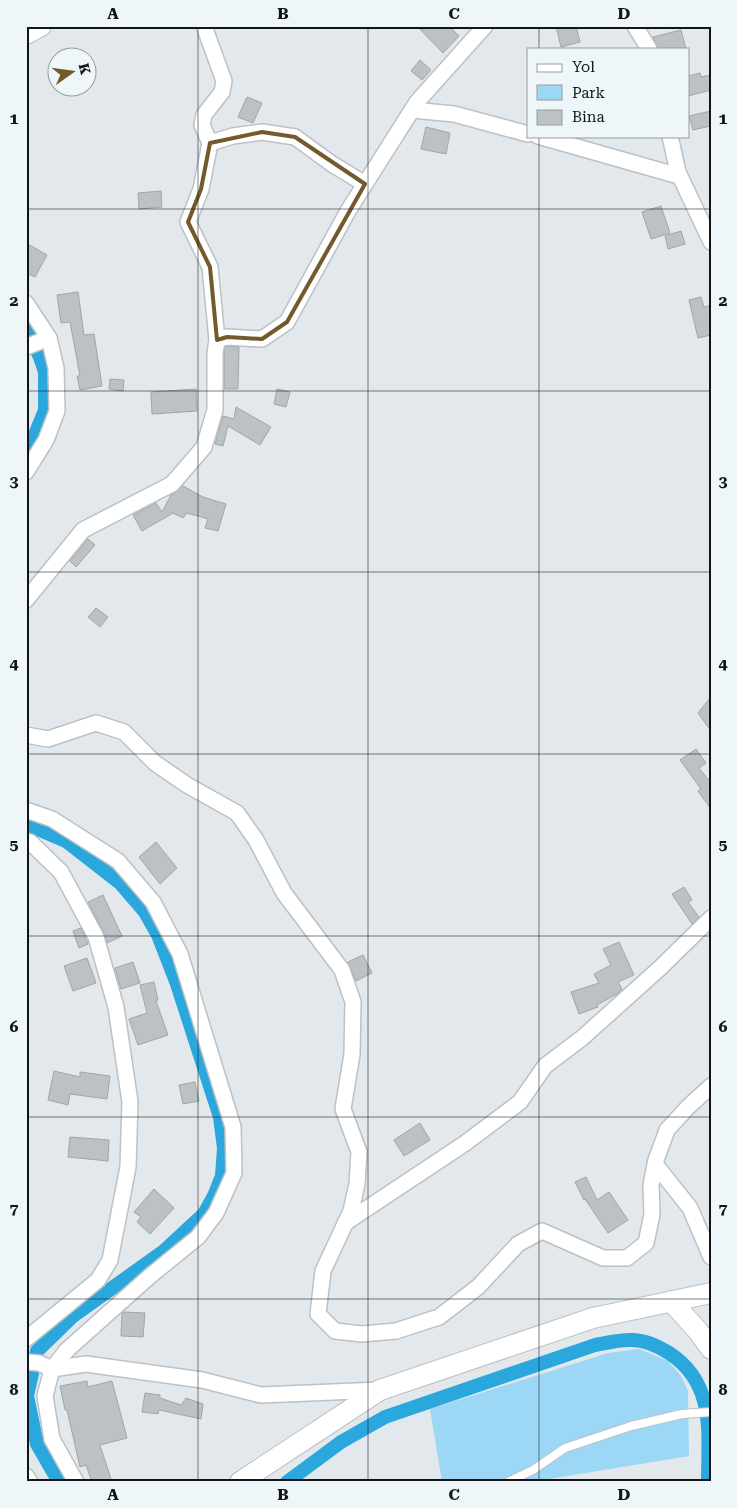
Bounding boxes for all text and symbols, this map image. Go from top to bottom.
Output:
text: A [107,4,119,23]
text: B [277,4,289,23]
text: C [448,4,460,23]
text: D [618,4,631,23]
north arrow [48,48,98,98]
legend [527,48,690,138]
text: Yol [572,58,595,76]
text: K [76,62,94,76]
text: Park [572,84,606,102]
text: Bina [572,108,605,126]
text: 1 [10,109,19,128]
text: 1 [719,109,728,128]
text: 2 [10,291,19,310]
text: 2 [719,291,728,310]
text: 3 [10,472,19,491]
text: 3 [719,472,728,491]
text: 4 [10,654,19,673]
text: 4 [719,654,728,673]
text: 5 [10,835,19,854]
text: 5 [719,835,728,854]
text: 6 [10,1017,19,1036]
text: 6 [719,1017,728,1036]
text: 7 [10,1199,19,1218]
text: 7 [719,1199,728,1218]
text: 8 [10,1380,19,1399]
text: 8 [719,1380,728,1399]
text: A [107,1485,119,1504]
text: B [277,1485,289,1504]
text: C [448,1485,460,1504]
text: D [618,1485,631,1504]

